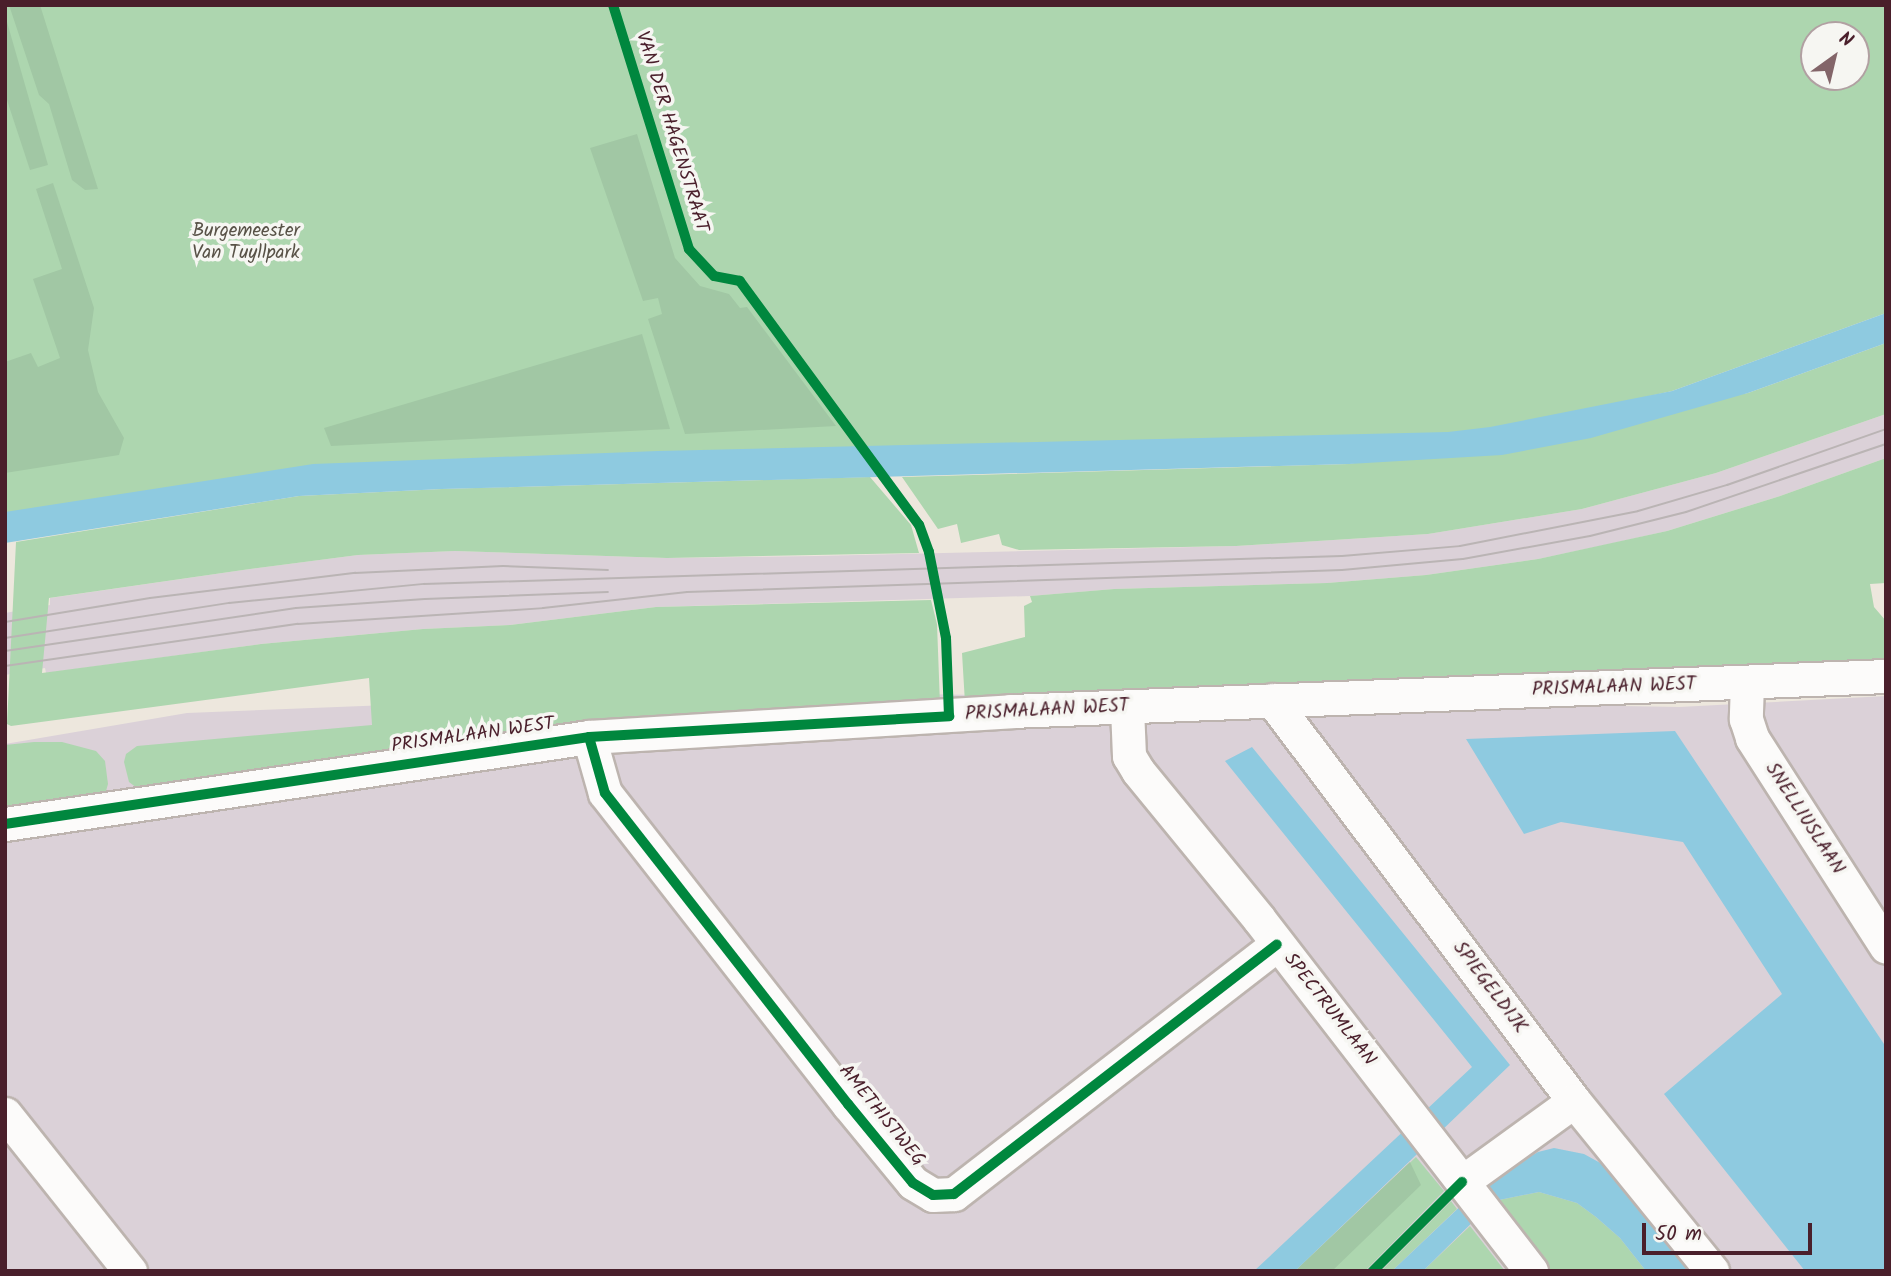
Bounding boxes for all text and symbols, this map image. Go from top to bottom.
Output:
north arrow [1800,21,1870,91]
text: N [1832,24,1859,56]
street label: VAN DER HAGENSTRAAT [630,29,712,235]
park label: Burgemeester Van Tuyllpark [192,221,300,265]
street label: PRISMALAAN WEST [1532,674,1696,702]
street label: PRISMALAAN WEST [964,695,1130,727]
street label: PRISMALAAN WEST [390,713,556,759]
street label: SNELLIUSLAAN [1759,759,1849,879]
street label: SPIEGELDIJK [1447,938,1531,1038]
street label: SPECTRUMLAAN [1278,949,1380,1071]
street label: AMETHISTWEG [833,1061,929,1171]
scale bar [1646,1210,1816,1254]
text: 50 m [1655,1218,1702,1251]

